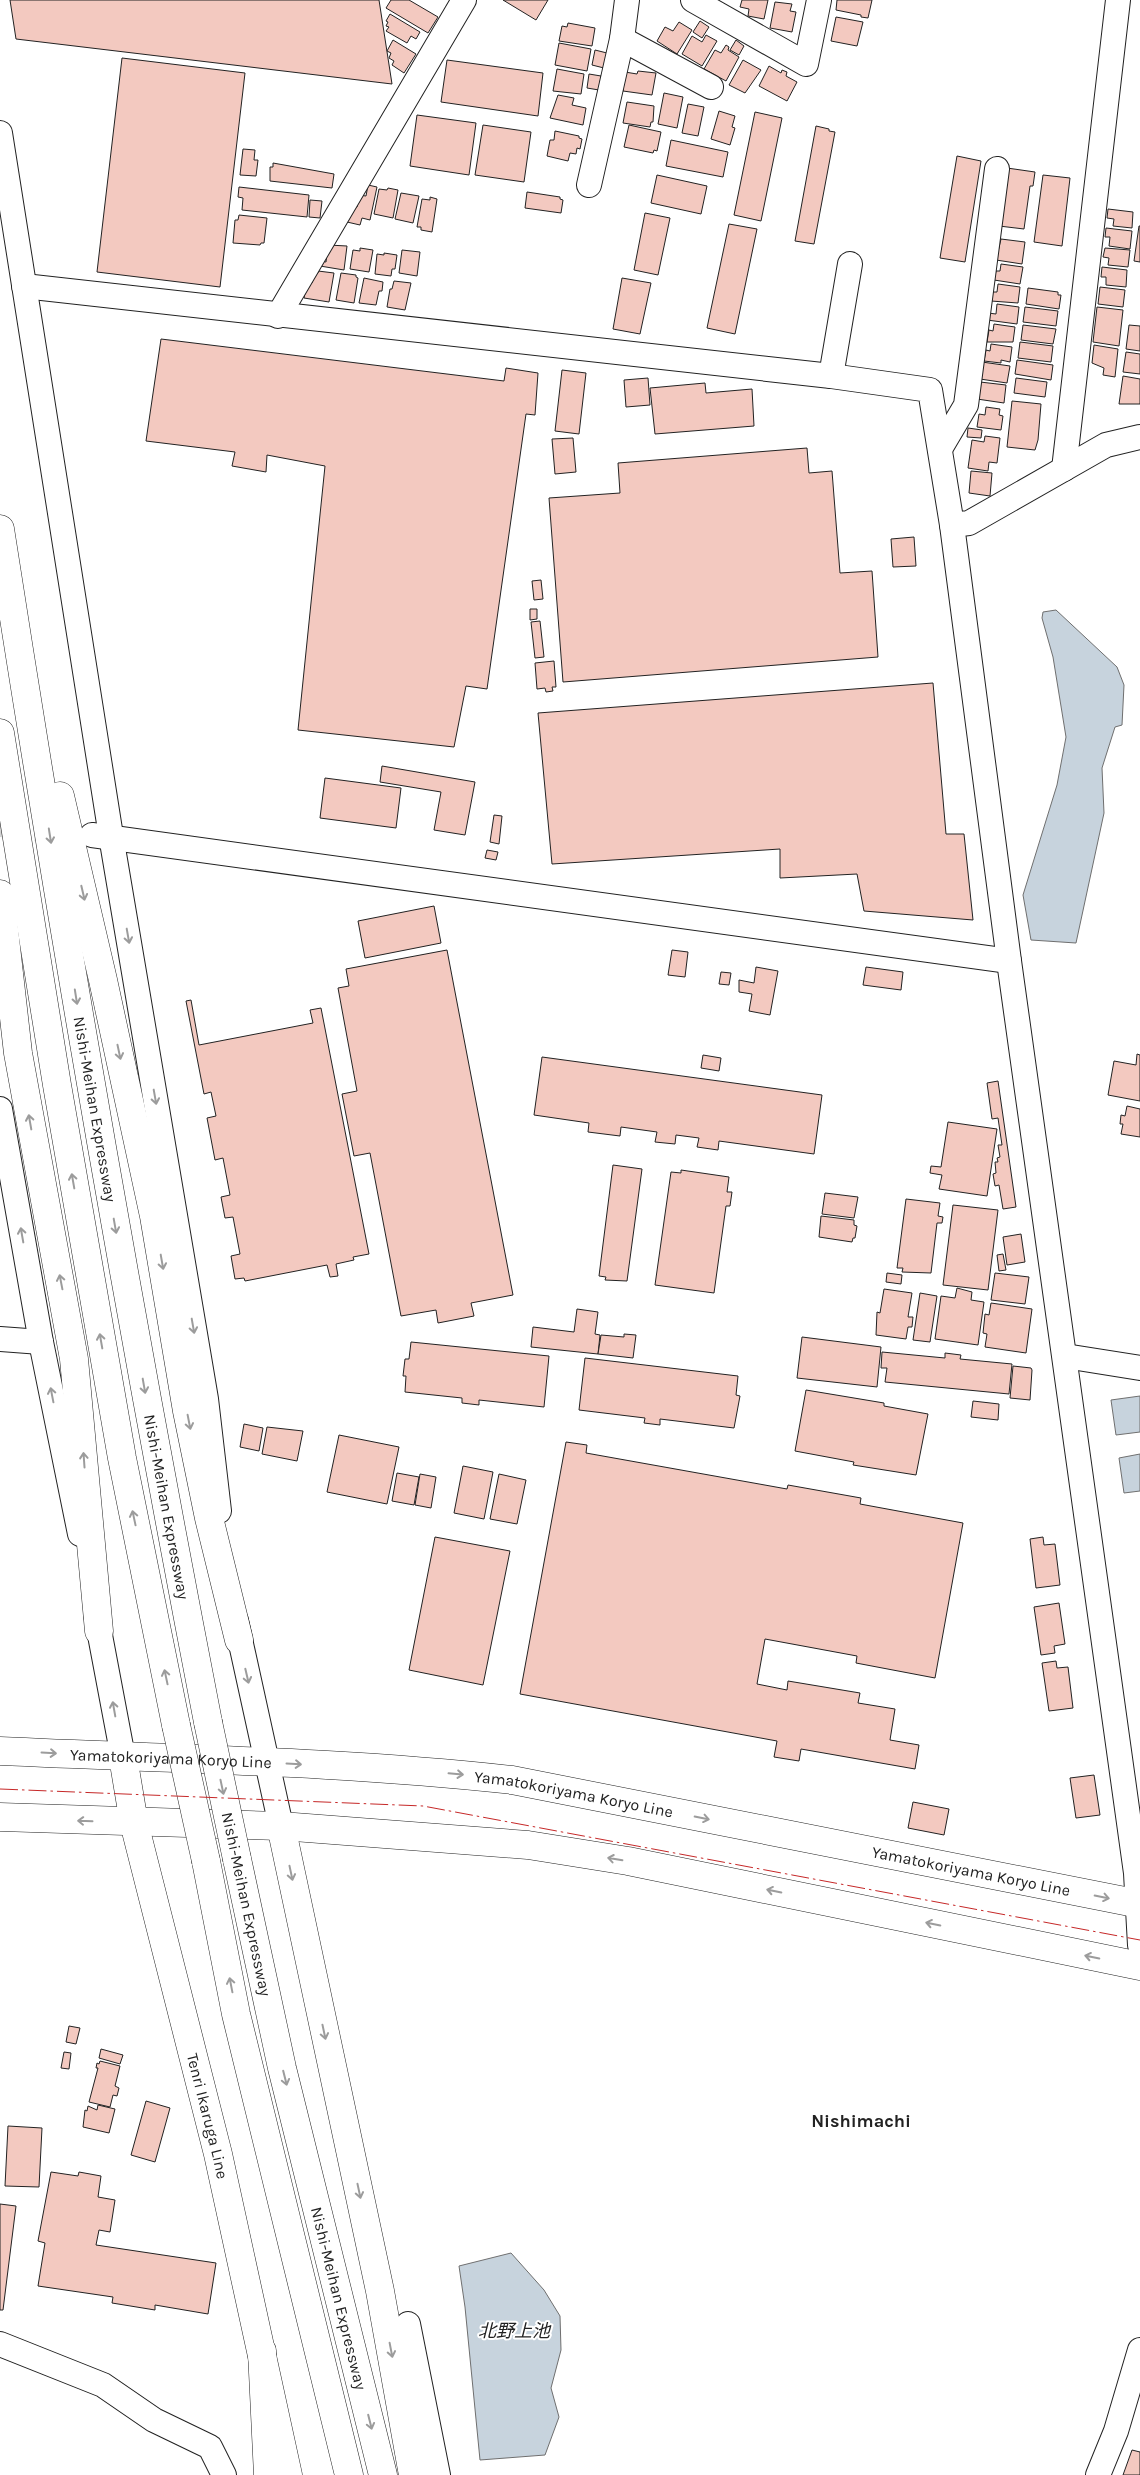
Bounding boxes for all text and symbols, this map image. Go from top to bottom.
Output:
one-way arrow [45,828,55,844]
one-way arrow [79,885,88,901]
one-way arrow [123,928,133,944]
one-way arrow [71,988,81,1004]
street label: Nishi-Meihan Expressway [70,1015,121,1204]
one-way arrow [115,1043,124,1059]
one-way arrow [150,1088,160,1104]
one-way arrow [25,1115,34,1131]
one-way arrow [68,1173,78,1189]
one-way arrow [111,1217,121,1233]
one-way arrow [17,1228,27,1244]
one-way arrow [157,1254,167,1270]
one-way arrow [56,1274,65,1290]
one-way arrow [189,1317,199,1333]
one-way arrow [96,1333,106,1349]
one-way arrow [139,1377,149,1393]
one-way arrow [46,1388,56,1404]
street label: Nishi-Meihan Expressway [140,1413,193,1602]
one-way arrow [185,1414,195,1430]
one-way arrow [79,1452,89,1468]
one-way arrow [129,1510,138,1526]
one-way arrow [243,1668,252,1684]
one-way arrow [161,1670,171,1686]
one-way arrow [108,1701,118,1717]
street label: Yamatokoriyama Koryo Line [70,1745,272,1772]
one-way arrow [40,1749,56,1758]
one-way arrow [286,1759,302,1769]
street label: Yamatokoriyama Koryo Line [473,1767,675,1822]
one-way arrow [448,1769,464,1779]
one-way arrow [217,1779,227,1795]
street label: Nishi-Meihan Expressway [218,1810,275,1998]
one-way arrow [694,1813,710,1823]
one-way arrow [77,1816,93,1825]
street label: Yamatokoriyama Koryo Line [870,1842,1072,1900]
one-way arrow [607,1854,623,1864]
one-way arrow [286,1865,296,1881]
one-way arrow [766,1886,782,1896]
one-way arrow [1093,1893,1109,1902]
one-way arrow [925,1919,941,1929]
one-way arrow [1084,1952,1100,1962]
one-way arrow [225,1978,235,1994]
one-way arrow [320,2024,329,2040]
street label: Tenri Ikaruga Line [183,2051,232,2181]
one-way arrow [281,2069,290,2085]
district label: Nishimachi [811,2110,911,2132]
one-way arrow [354,2183,364,2199]
street label: Nishi-Meihan Expressway [307,2205,371,2392]
water label: 北野上池 [478,2320,552,2342]
one-way arrow [387,2342,397,2358]
one-way arrow [366,2414,375,2430]

